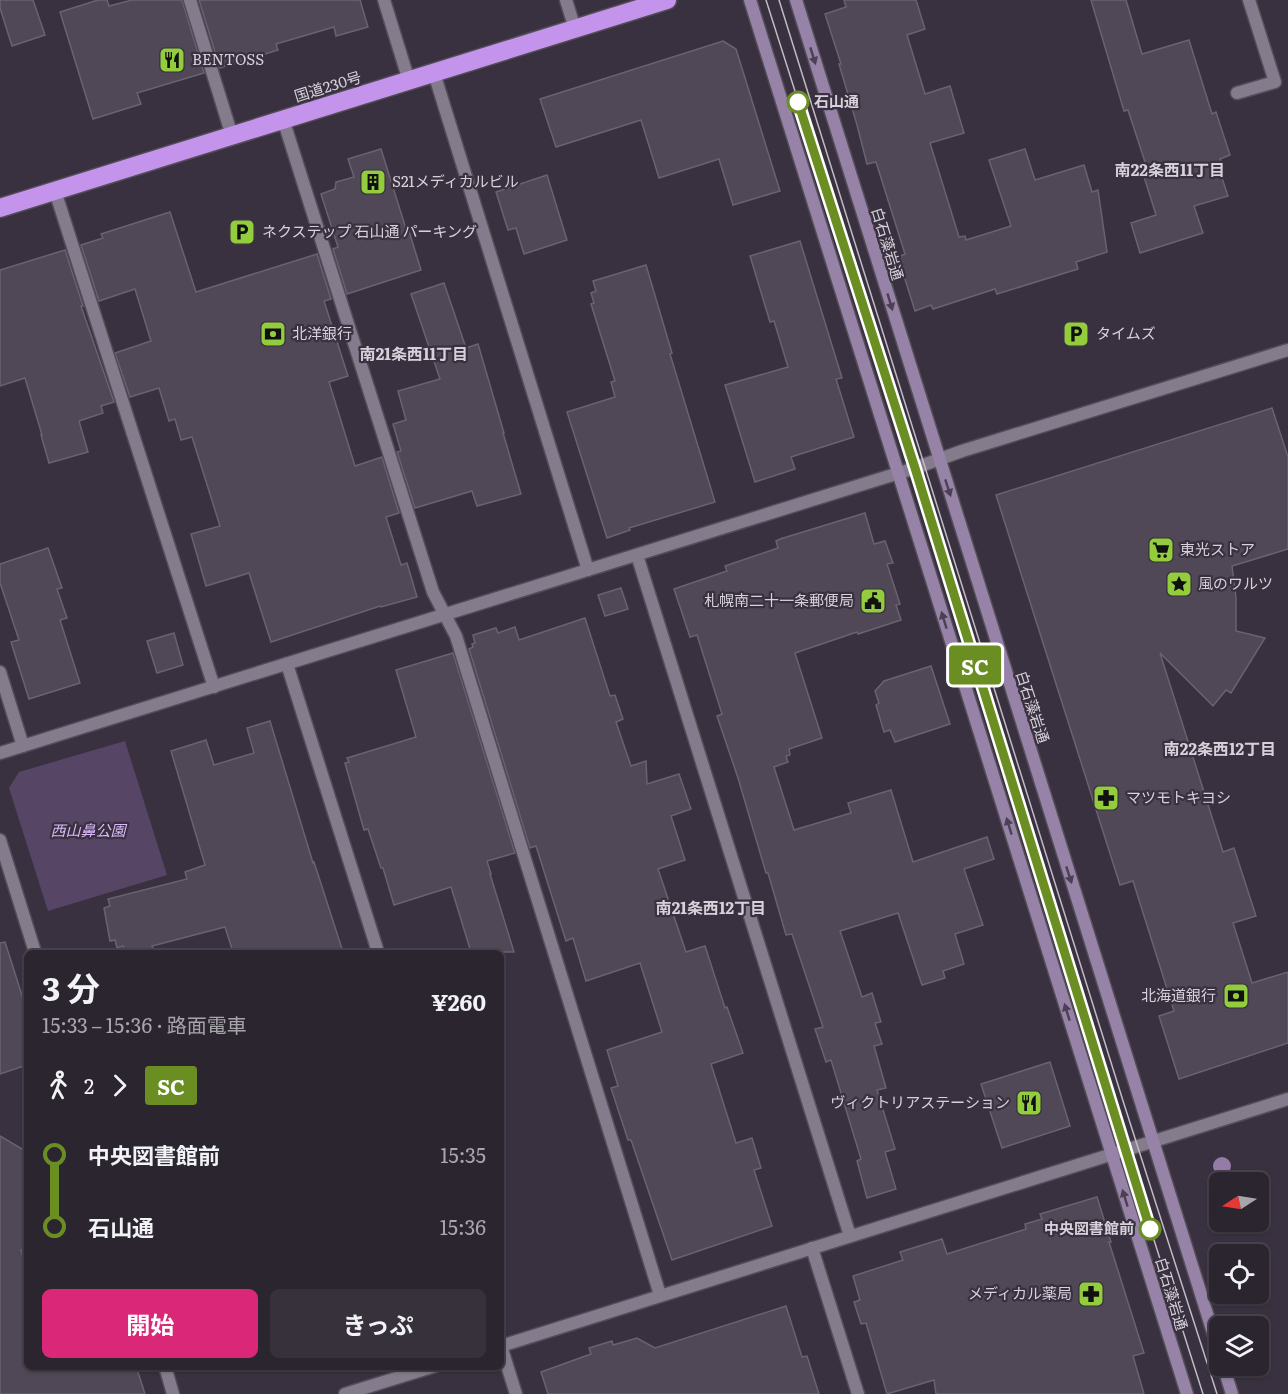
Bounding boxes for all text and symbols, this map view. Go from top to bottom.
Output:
restaurant icon: BENTOSS [157,45,187,75]
place label: BENTOSS [192,47,264,70]
one-way arrow [809,47,818,65]
street label: 国道230号 [291,64,364,107]
place label: 石山通 [814,89,859,112]
marker: 石山通 [787,91,809,113]
district label: 南22条西11丁目 [1115,157,1225,181]
building icon: S21メディカルビル [358,167,388,197]
place label: S21メディカルビル [392,169,519,192]
street label: 白石藻岩通 [866,204,910,283]
parking icon: ネクステップ 石山通 パーキング [227,217,257,247]
place label: ネクステップ 石山通 パーキング [262,219,477,242]
one-way arrow [886,293,895,311]
bank icon: 北洋銀行 [258,319,288,349]
parking icon: タイムズ [1061,319,1091,349]
place label: 北洋銀行 [292,321,352,344]
place label: タイムズ [1096,321,1156,344]
district label: 南21条西11丁目 [360,341,468,365]
one-way arrow [943,479,953,497]
supermarket icon: 東光ストア [1146,535,1176,565]
place label: 東光ストア [1180,537,1255,560]
place icon: 風のワルツ [1164,569,1194,599]
place label: 風のワルツ [1198,571,1273,594]
public building icon: 札幌南二十一条郵便局 [858,586,888,616]
place label: 札幌南二十一条郵便局 [704,588,854,611]
one-way arrow [939,611,948,629]
line badge: SC [948,646,1002,684]
text: SC [961,650,989,681]
street label: 白石藻岩通 [1011,667,1056,746]
district label: 南22条西12丁目 [1164,736,1276,760]
pharmacy icon: マツモトキヨシ [1091,783,1121,813]
place label: マツモトキヨシ [1126,785,1231,808]
one-way arrow [1003,817,1013,835]
park label: 西山鼻公園 [50,818,127,841]
one-way arrow [1065,866,1075,884]
district label: 南21条西12丁目 [656,895,766,919]
text: 3 分 [42,962,100,1011]
bank icon: 北海道銀行 [1221,981,1251,1011]
place label: 北海道銀行 [1141,983,1216,1006]
text: ¥260 [431,985,486,1018]
one-way arrow [1062,1003,1071,1021]
text: 15:33 – 15:36 · 路面電車 [42,1009,247,1039]
icon: walk [42,1069,75,1102]
icon: forward [103,1069,136,1102]
text: 2 [84,1070,94,1100]
text: SC [157,1070,185,1101]
restaurant icon: ヴィクトリアステーション [1014,1088,1044,1118]
place label: ヴィクトリアステーション [830,1090,1010,1113]
text: 中央図書館前 [88,1138,220,1171]
text: 15:35 [440,1139,486,1169]
north arrow [1209,1172,1269,1232]
map controls [1209,1172,1269,1376]
one-way arrow [1120,1189,1129,1207]
text: 石山通 [88,1210,154,1243]
text: 15:36 [440,1211,486,1241]
place label: 中央図書館前 [1044,1216,1134,1239]
marker: 中央図書館前 [1139,1218,1161,1240]
button: locate [1209,1244,1269,1304]
street label: 白石藻岩通 [1150,1254,1194,1333]
pharmacy icon: メディカル薬局 [1076,1279,1106,1309]
place label: メディカル薬局 [968,1281,1072,1304]
button: 開始 [42,1289,258,1358]
button: きっぷ [270,1289,486,1358]
button: layers [1209,1316,1269,1376]

